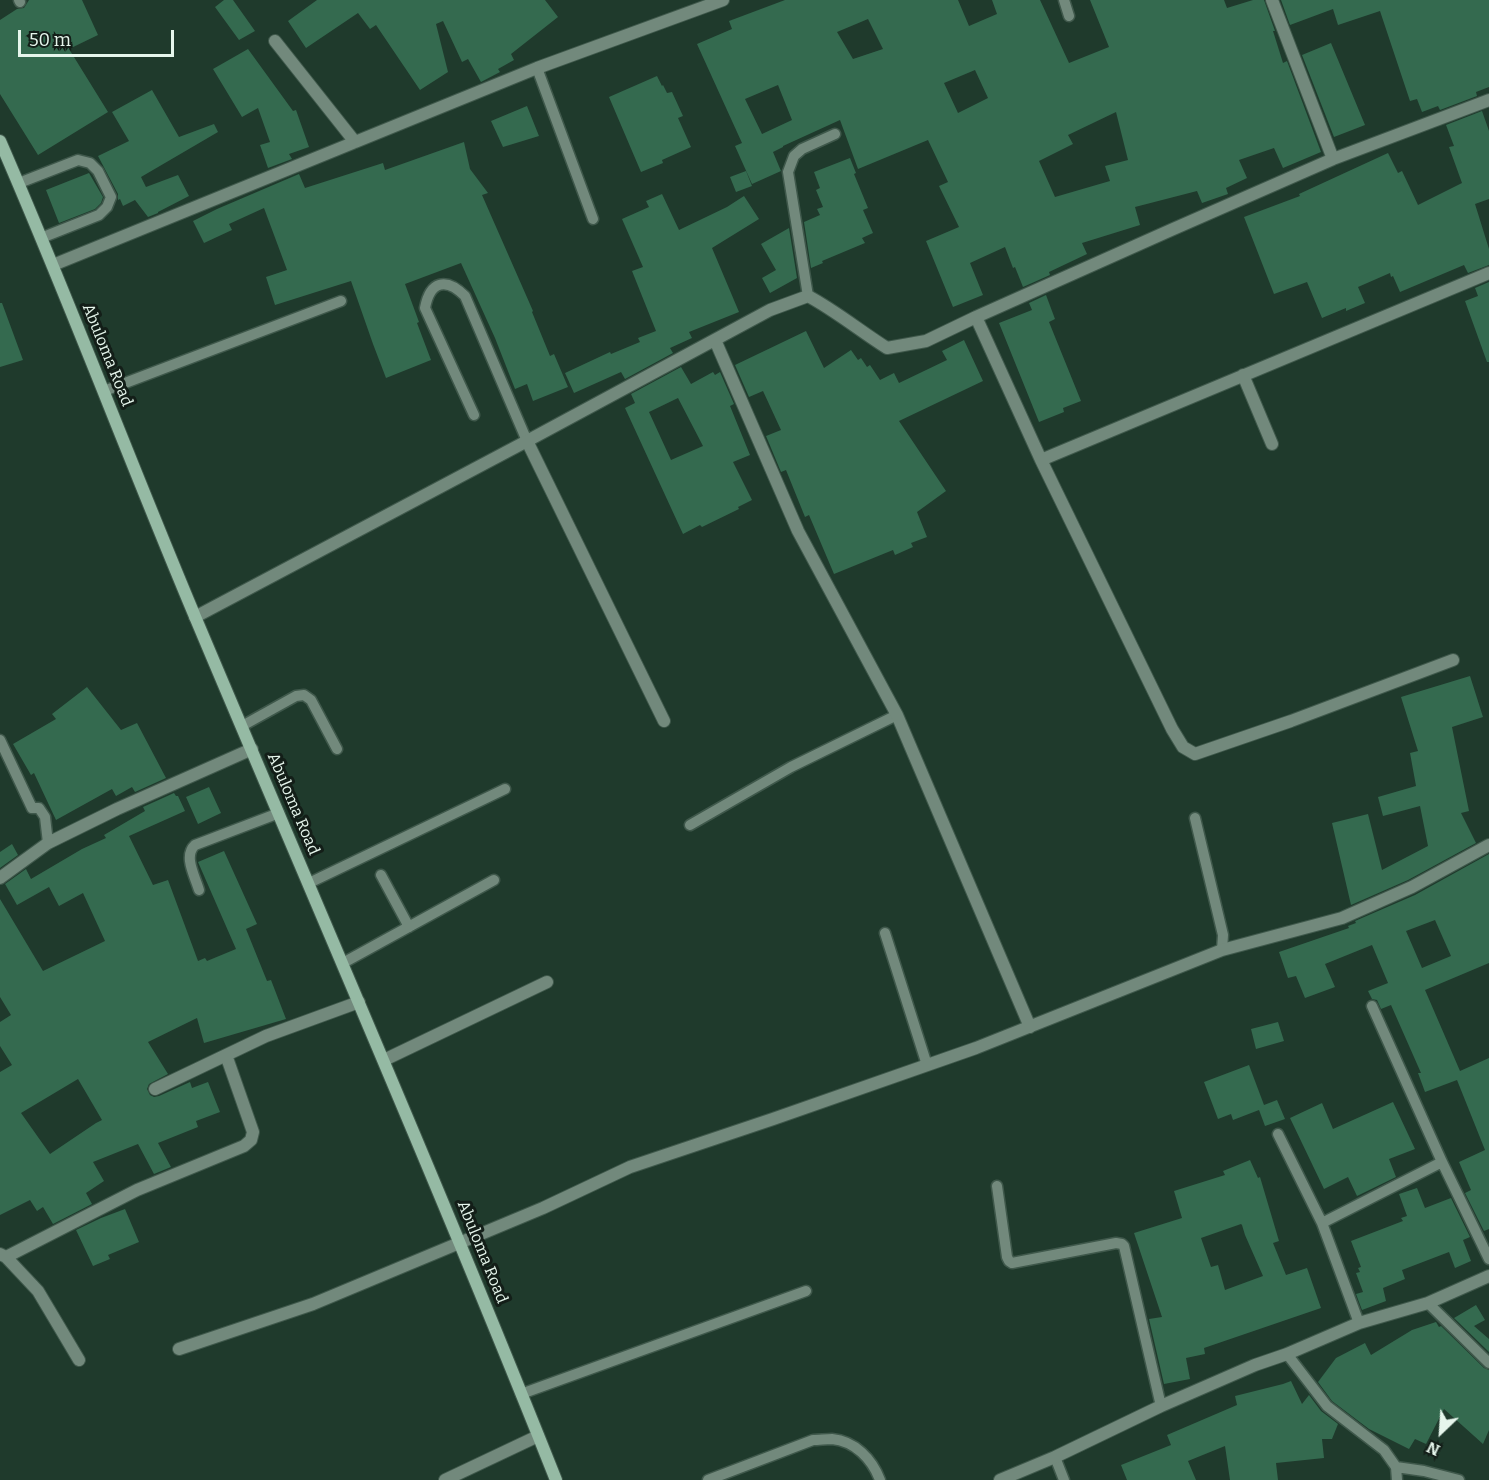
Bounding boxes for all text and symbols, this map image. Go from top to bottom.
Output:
scale bar [21,18,177,56]
text: 50 m [29,29,71,51]
street label: Abuloma Road [78,301,136,409]
street label: Abuloma Road [263,750,323,858]
street label: Abuloma Road [453,1198,511,1306]
north arrow [1411,1402,1471,1462]
text: N [1424,1438,1443,1460]

